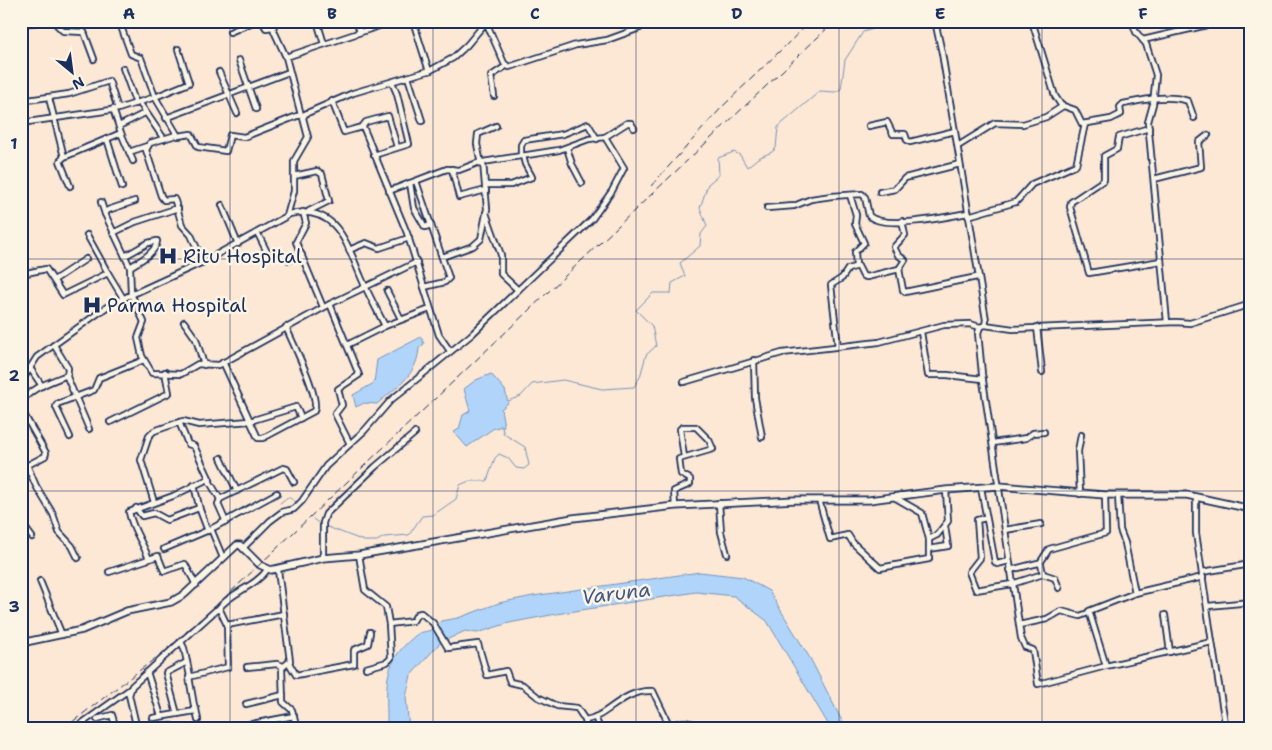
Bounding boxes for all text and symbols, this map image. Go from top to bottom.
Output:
text: A [123,3,135,24]
text: B [327,3,337,24]
text: C [530,3,540,24]
text: D [731,3,743,24]
text: E [935,3,945,24]
text: F [1138,3,1148,24]
north arrow [48,48,98,98]
text: N [69,73,88,94]
text: 1 [10,133,18,154]
place label: Ritu Hospital [183,244,302,269]
hospital icon: Ritu Hospital [157,245,179,267]
place label: Parma Hospital [107,293,247,318]
hospital icon: Parma Hospital [81,294,103,316]
text: 2 [8,365,20,386]
water label: Varuna [580,576,652,610]
text: 3 [8,596,20,617]

